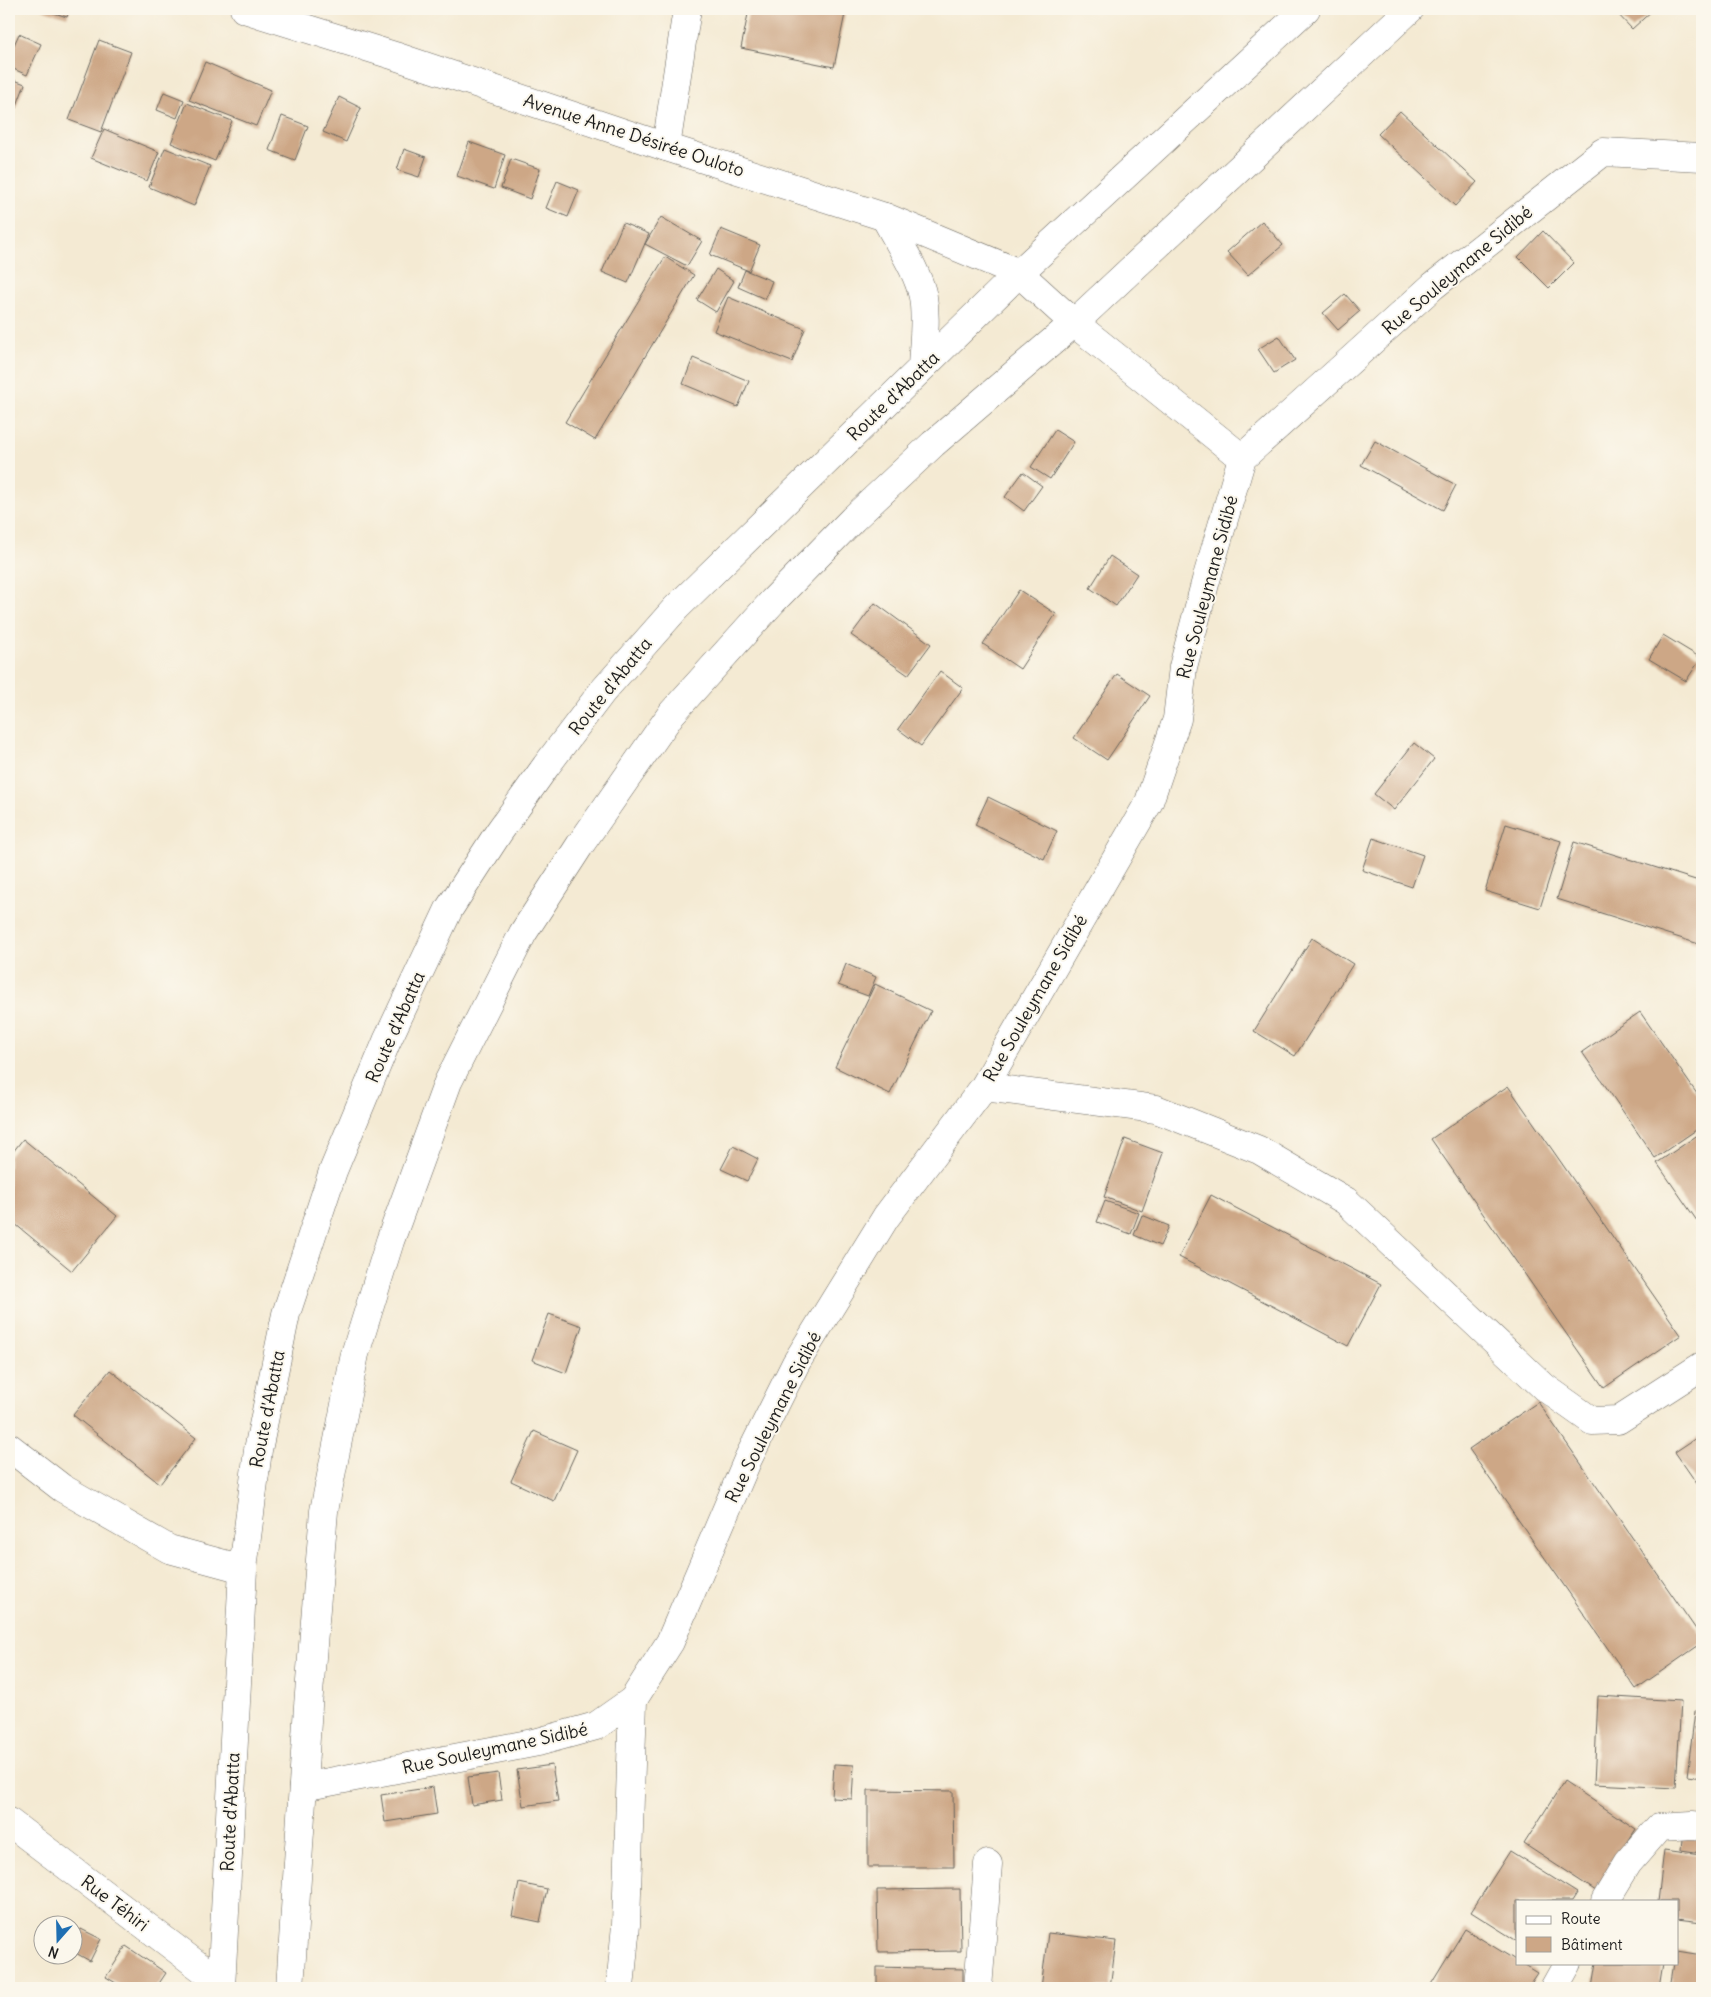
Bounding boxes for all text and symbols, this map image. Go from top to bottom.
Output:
street label: Avenue Anne Désirée Ouloto [521,88,747,182]
street label: Rue Souleymane Sidibé [1377,200,1537,340]
street label: Route d'Abatta [842,346,944,446]
street label: Rue Souleymane Sidibé [1171,493,1243,681]
street label: Route d'Abatta [564,632,656,740]
street label: Rue Souleymane Sidibé [978,910,1092,1086]
street label: Route d'Abatta [360,968,430,1086]
street label: Rue Souleymane Sidibé [720,1328,826,1506]
street label: Route d'Abatta [244,1348,290,1470]
street label: Rue Souleymane Sidibé [400,1717,590,1779]
street label: Route d'Abatta [215,1752,245,1872]
street label: Rue Téhiri [76,1870,154,1936]
legend [1516,1900,1678,1964]
text: Route [1561,1909,1601,1928]
north arrow [32,1914,82,1964]
text: Bâtiment [1561,1935,1623,1954]
text: N [46,1942,61,1962]

